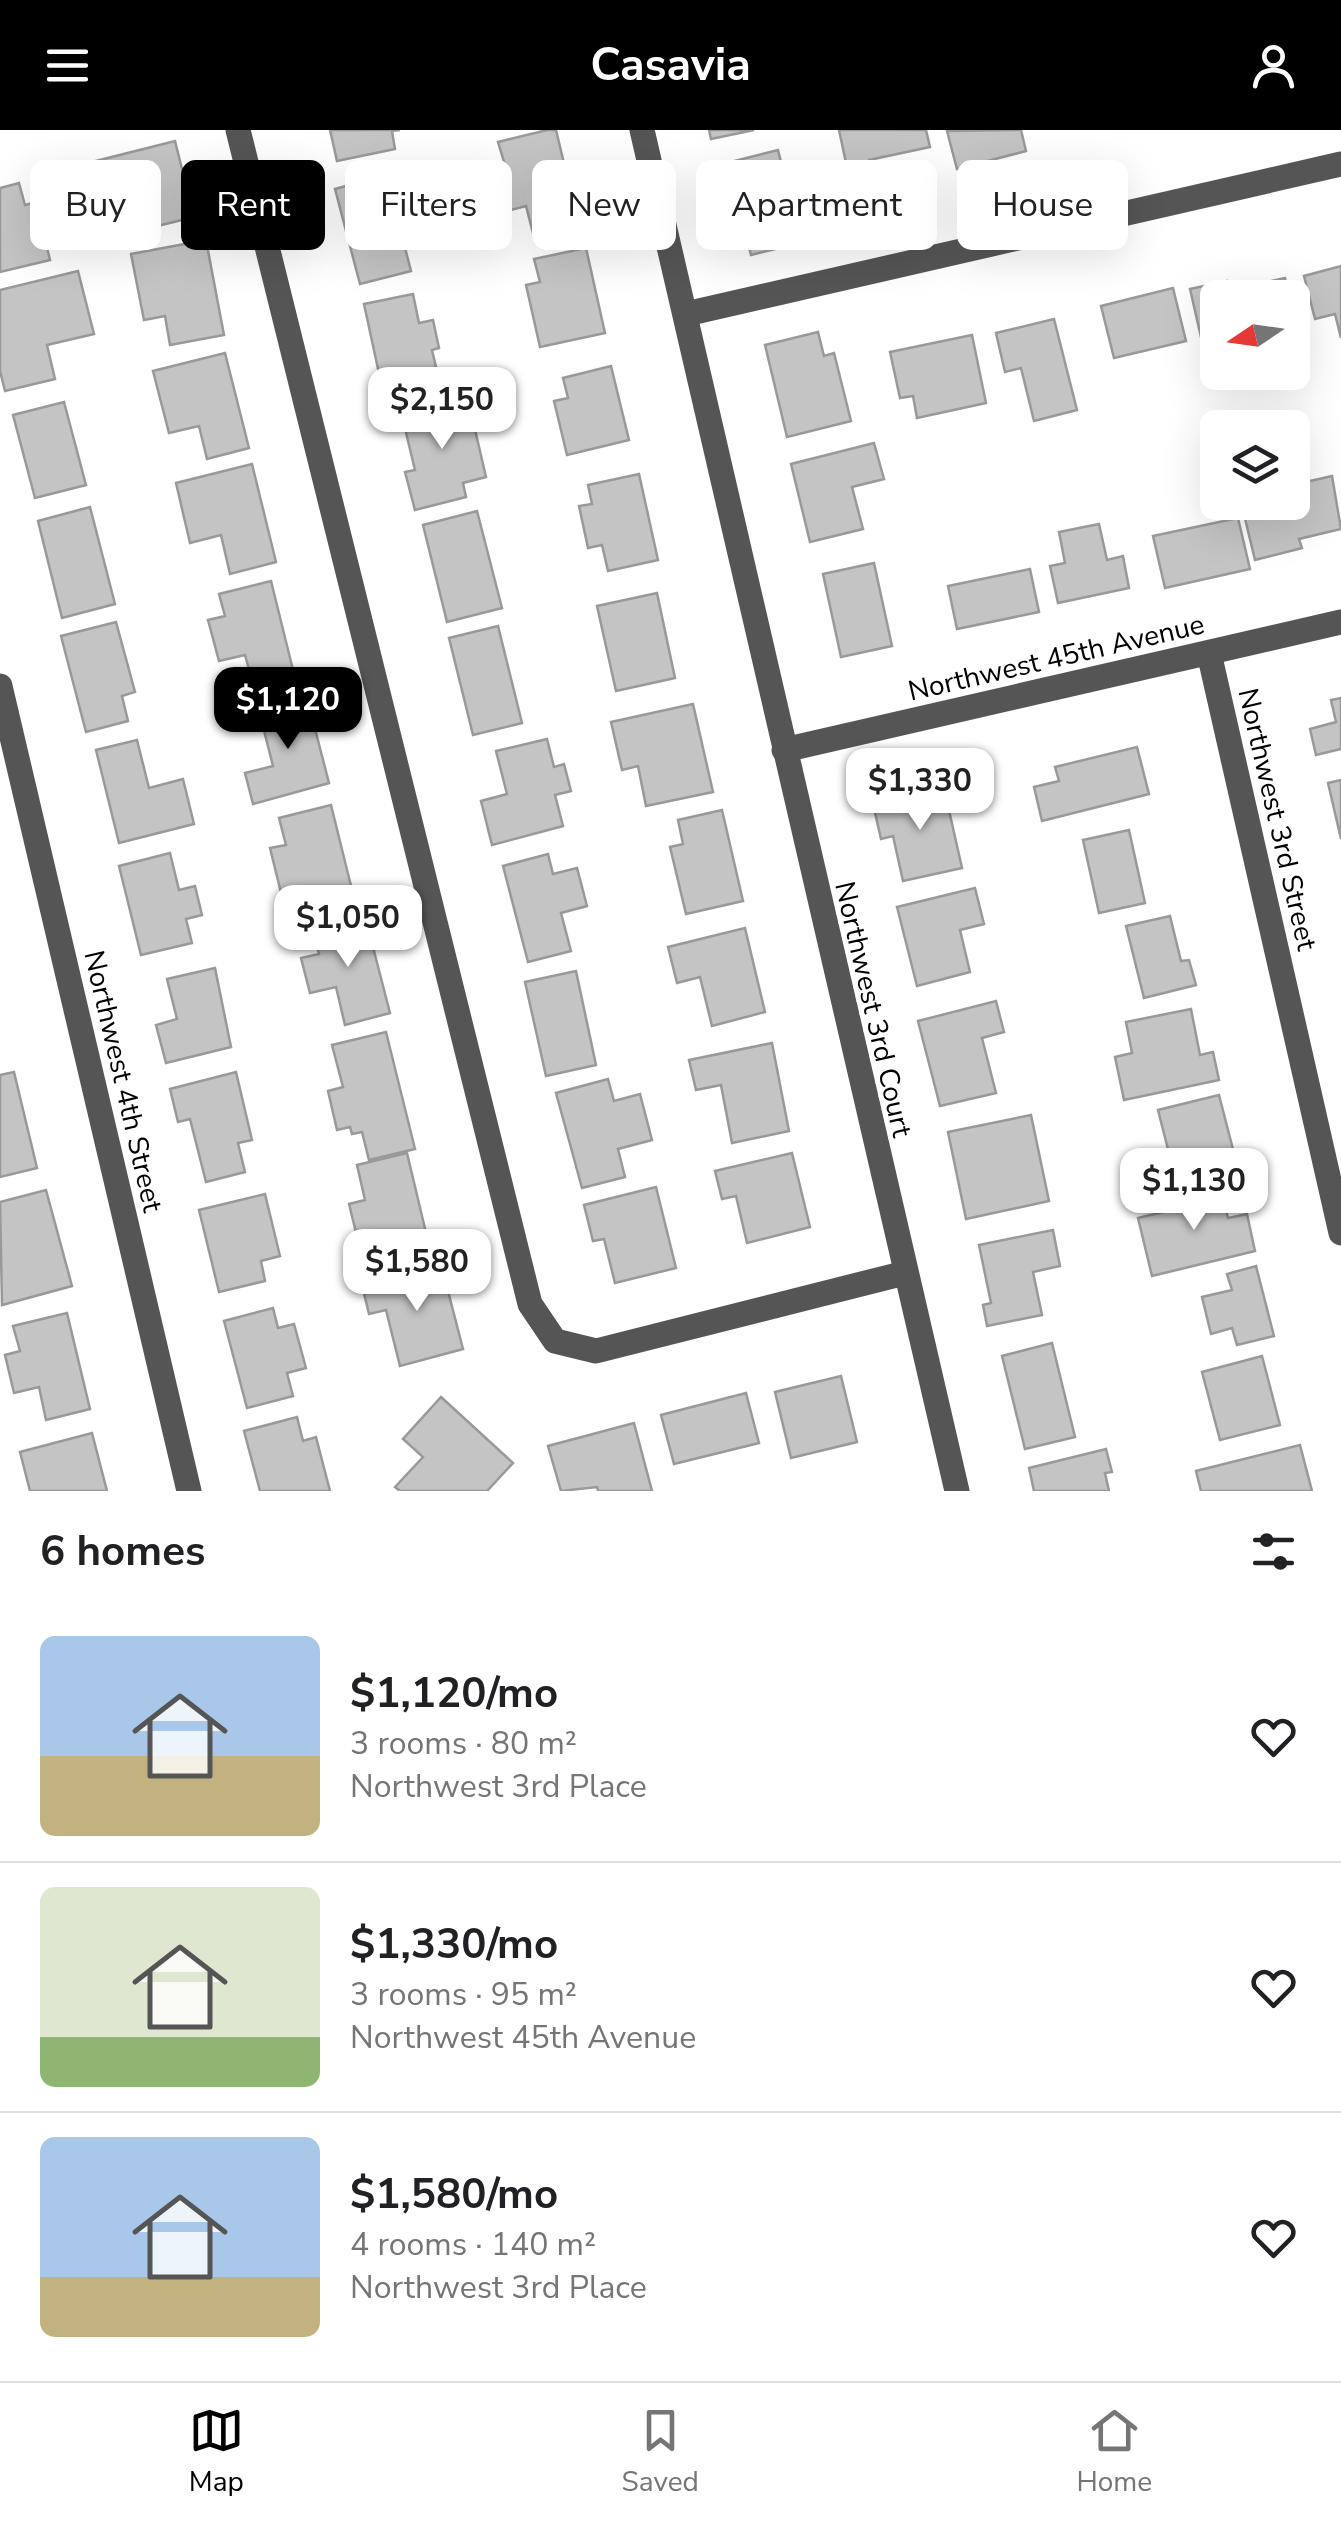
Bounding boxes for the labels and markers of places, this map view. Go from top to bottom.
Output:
pin: $2,150 [361,367,523,452]
pin: $1,120 [207,667,369,752]
pin: $1,330 [839,748,1001,833]
pin: $1,050 [267,885,429,970]
pin: $1,130 [1113,1148,1275,1233]
pin: $1,580 [336,1229,498,1314]

